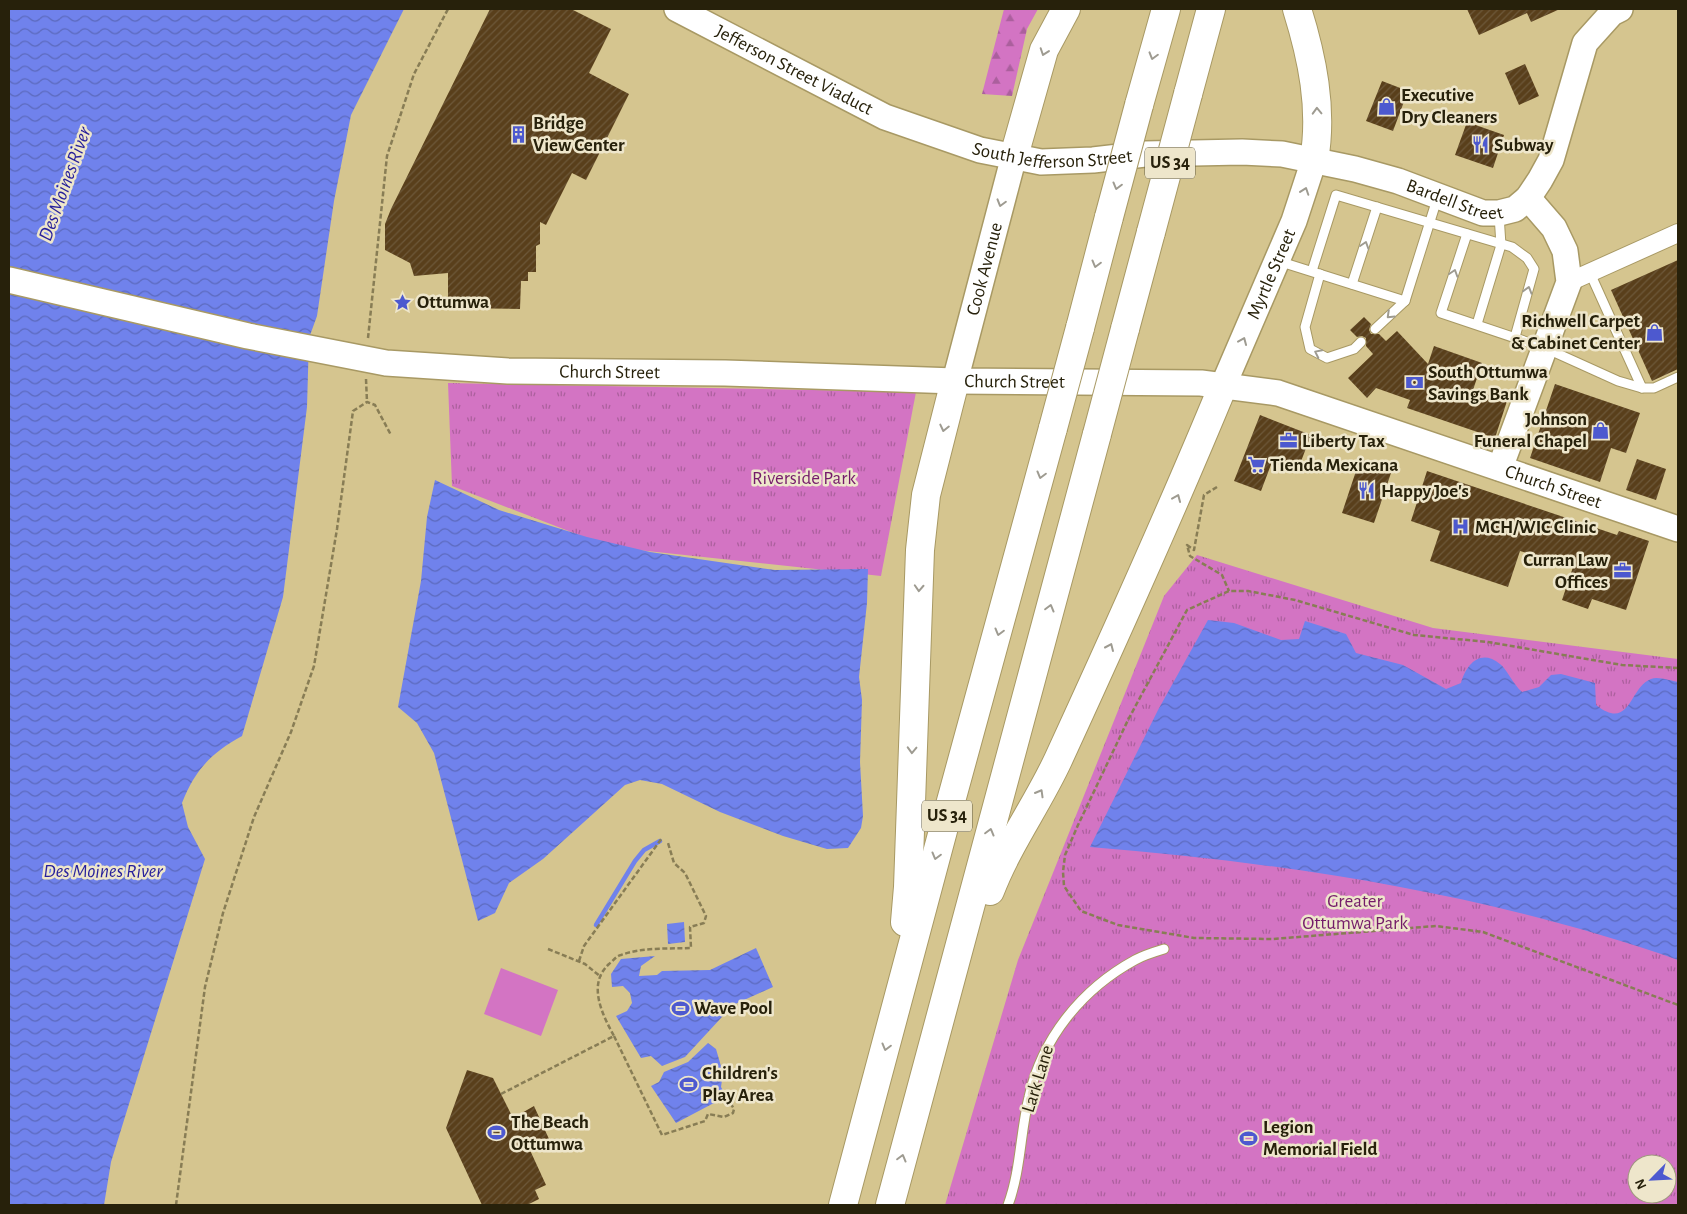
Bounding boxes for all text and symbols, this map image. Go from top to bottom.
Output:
street label: Jefferson Street Viaduct [712,21,876,118]
one-way arrow [1040,47,1050,56]
one-way arrow [1148,51,1158,59]
place label: Executive Dry Cleaners [1401,86,1497,127]
shop icon: Executive Dry Cleaners [1377,96,1397,116]
one-way arrow [1311,107,1322,115]
place label: Bridge View Center [533,114,625,155]
water label: Des Moines River [35,124,95,244]
building icon: Bridge View Center [509,124,529,144]
restaurant icon: Subway [1470,135,1490,155]
place label: Subway [1494,136,1554,155]
street label: South Jefferson Street [970,139,1133,172]
road number: US 34 [1145,148,1195,178]
street label: Bardell Street [1404,176,1505,223]
one-way arrow [1112,181,1123,190]
one-way arrow [1299,187,1309,196]
one-way arrow [996,199,1006,207]
street label: Cook Avenue [963,220,1006,317]
street label: Myrtle Street [1243,226,1299,322]
one-way arrow [1359,242,1369,250]
one-way arrow [1092,259,1102,267]
one-way arrow [1449,270,1459,278]
one-way arrow [1523,287,1533,295]
place icon: Ottumwa [393,292,413,312]
place label: Ottumwa [417,293,489,312]
one-way arrow [1387,309,1396,318]
place label: Richwell Carpet & Cabinet Center [1511,312,1641,353]
shop icon: Richwell Carpet & Cabinet Center [1644,322,1664,342]
one-way arrow [1236,337,1247,346]
one-way arrow [1314,349,1323,359]
street label: Church Street [559,362,660,382]
place label: South Ottumwa Savings Bank [1428,363,1548,404]
street label: Church Street [964,372,1065,391]
bank icon: South Ottumwa Savings Bank [1404,373,1424,393]
place label: Johnson Funeral Chapel [1474,410,1587,451]
shop icon: Johnson Funeral Chapel [1591,420,1611,440]
one-way arrow [939,424,950,433]
office icon: Liberty Tax [1278,431,1298,451]
place label: Liberty Tax [1302,432,1385,451]
supermarket icon: Tienda Mexicana [1246,455,1266,475]
place label: Tienda Mexicana [1270,456,1398,475]
street label: Church Street [1503,461,1604,512]
park label: Riverside Park [752,469,856,488]
one-way arrow [1036,470,1046,478]
restaurant icon: Happy Joe's [1357,481,1377,501]
place label: Happy Joe's [1381,482,1469,501]
one-way arrow [1171,495,1181,503]
hospital icon: MCH/WIC Clinic [1451,517,1471,537]
place label: MCH/WIC Clinic [1475,518,1597,537]
place label: Curran Law Offices [1523,551,1609,592]
office icon: Curran Law Offices [1612,561,1632,581]
one-way arrow [913,584,924,592]
one-way arrow [1044,603,1055,612]
one-way arrow [994,627,1004,635]
one-way arrow [1104,643,1115,652]
one-way arrow [907,747,918,755]
one-way arrow [1034,790,1044,799]
road number: US 34 [922,800,972,831]
one-way arrow [984,828,995,837]
one-way arrow [931,851,942,860]
water label: Des Moines River [43,861,163,881]
park label: Greater Ottumwa Park [1302,892,1408,933]
sports icon: Wave Pool [670,998,690,1018]
place label: Wave Pool [694,999,773,1018]
one-way arrow [881,1042,892,1051]
street label: Lark Lane [1019,1043,1057,1115]
place label: Children's Play Area [702,1064,778,1105]
sports icon: Children's Play Area [678,1074,698,1094]
place label: The Beach Ottumwa [511,1113,589,1154]
place label: Legion Memorial Field [1263,1118,1378,1159]
sports icon: The Beach Ottumwa [487,1123,507,1143]
sports icon: Legion Memorial Field [1239,1128,1259,1148]
north arrow [1627,1154,1677,1204]
one-way arrow [897,1155,907,1163]
text: N [1633,1177,1649,1191]

